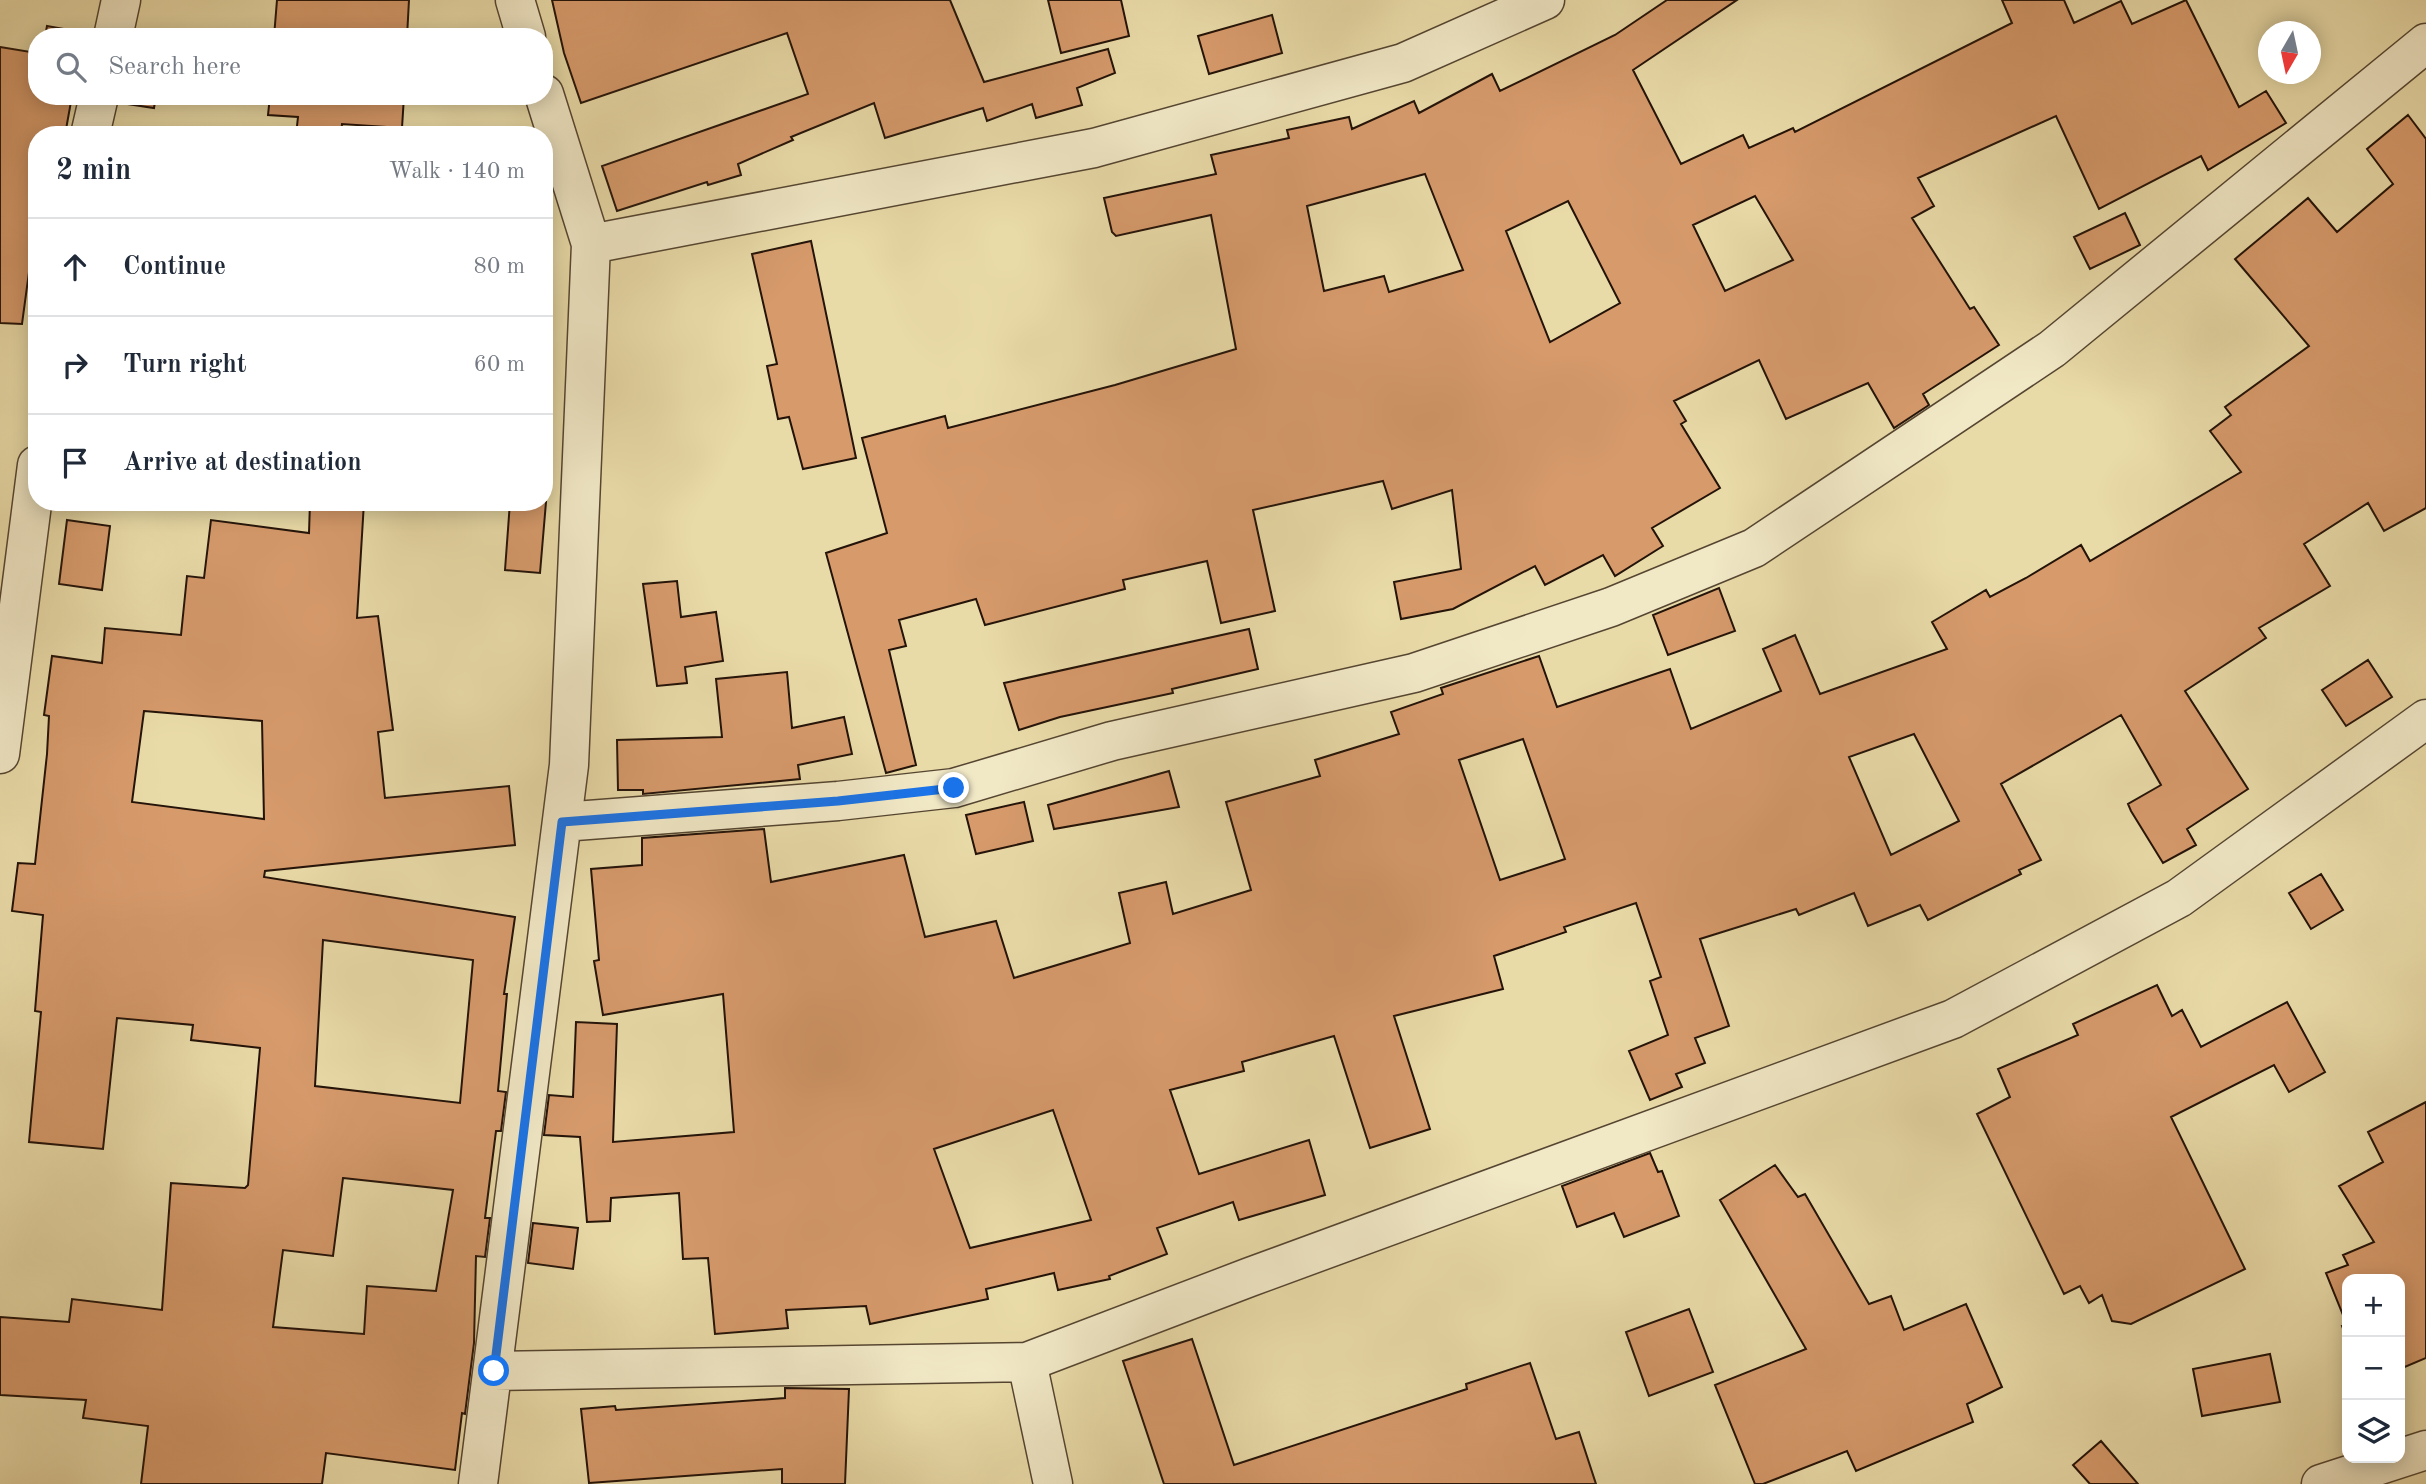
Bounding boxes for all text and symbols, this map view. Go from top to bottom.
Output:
north arrow [2258,21,2321,84]
search box [28,28,553,105]
icon: search [52,48,90,86]
text: Search here [108,54,241,80]
text: 2 min [56,156,131,186]
text: Walk · 140 m [389,160,525,183]
icon: ahead [56,248,94,286]
text: Continue [123,254,226,280]
text: 80 m [474,255,525,278]
icon: right [56,346,94,384]
text: Turn right [123,352,246,378]
text: 60 m [474,353,525,376]
icon: arrive [56,444,94,482]
text: Arrive at destination [123,450,362,476]
route end [938,772,969,803]
map controls [2342,1274,2405,1463]
button: + [2342,1274,2405,1337]
button: − [2342,1337,2405,1400]
route start [478,1355,509,1386]
button: layers [2342,1400,2405,1463]

